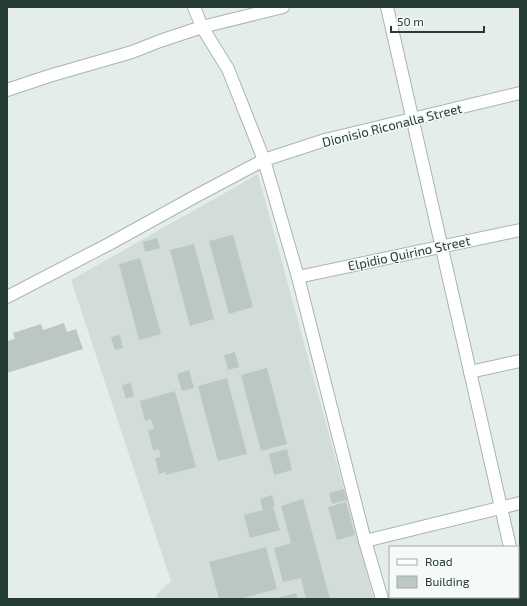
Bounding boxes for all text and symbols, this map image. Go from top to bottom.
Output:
scale bar [391,8,484,34]
text: 50 m [397,14,424,28]
street label: Dionisio Riconalla Street [320,100,464,150]
street label: Elpidio Quirino Street [346,232,472,274]
legend [389,546,519,598]
text: Road [425,554,453,568]
text: Building [425,574,470,588]

